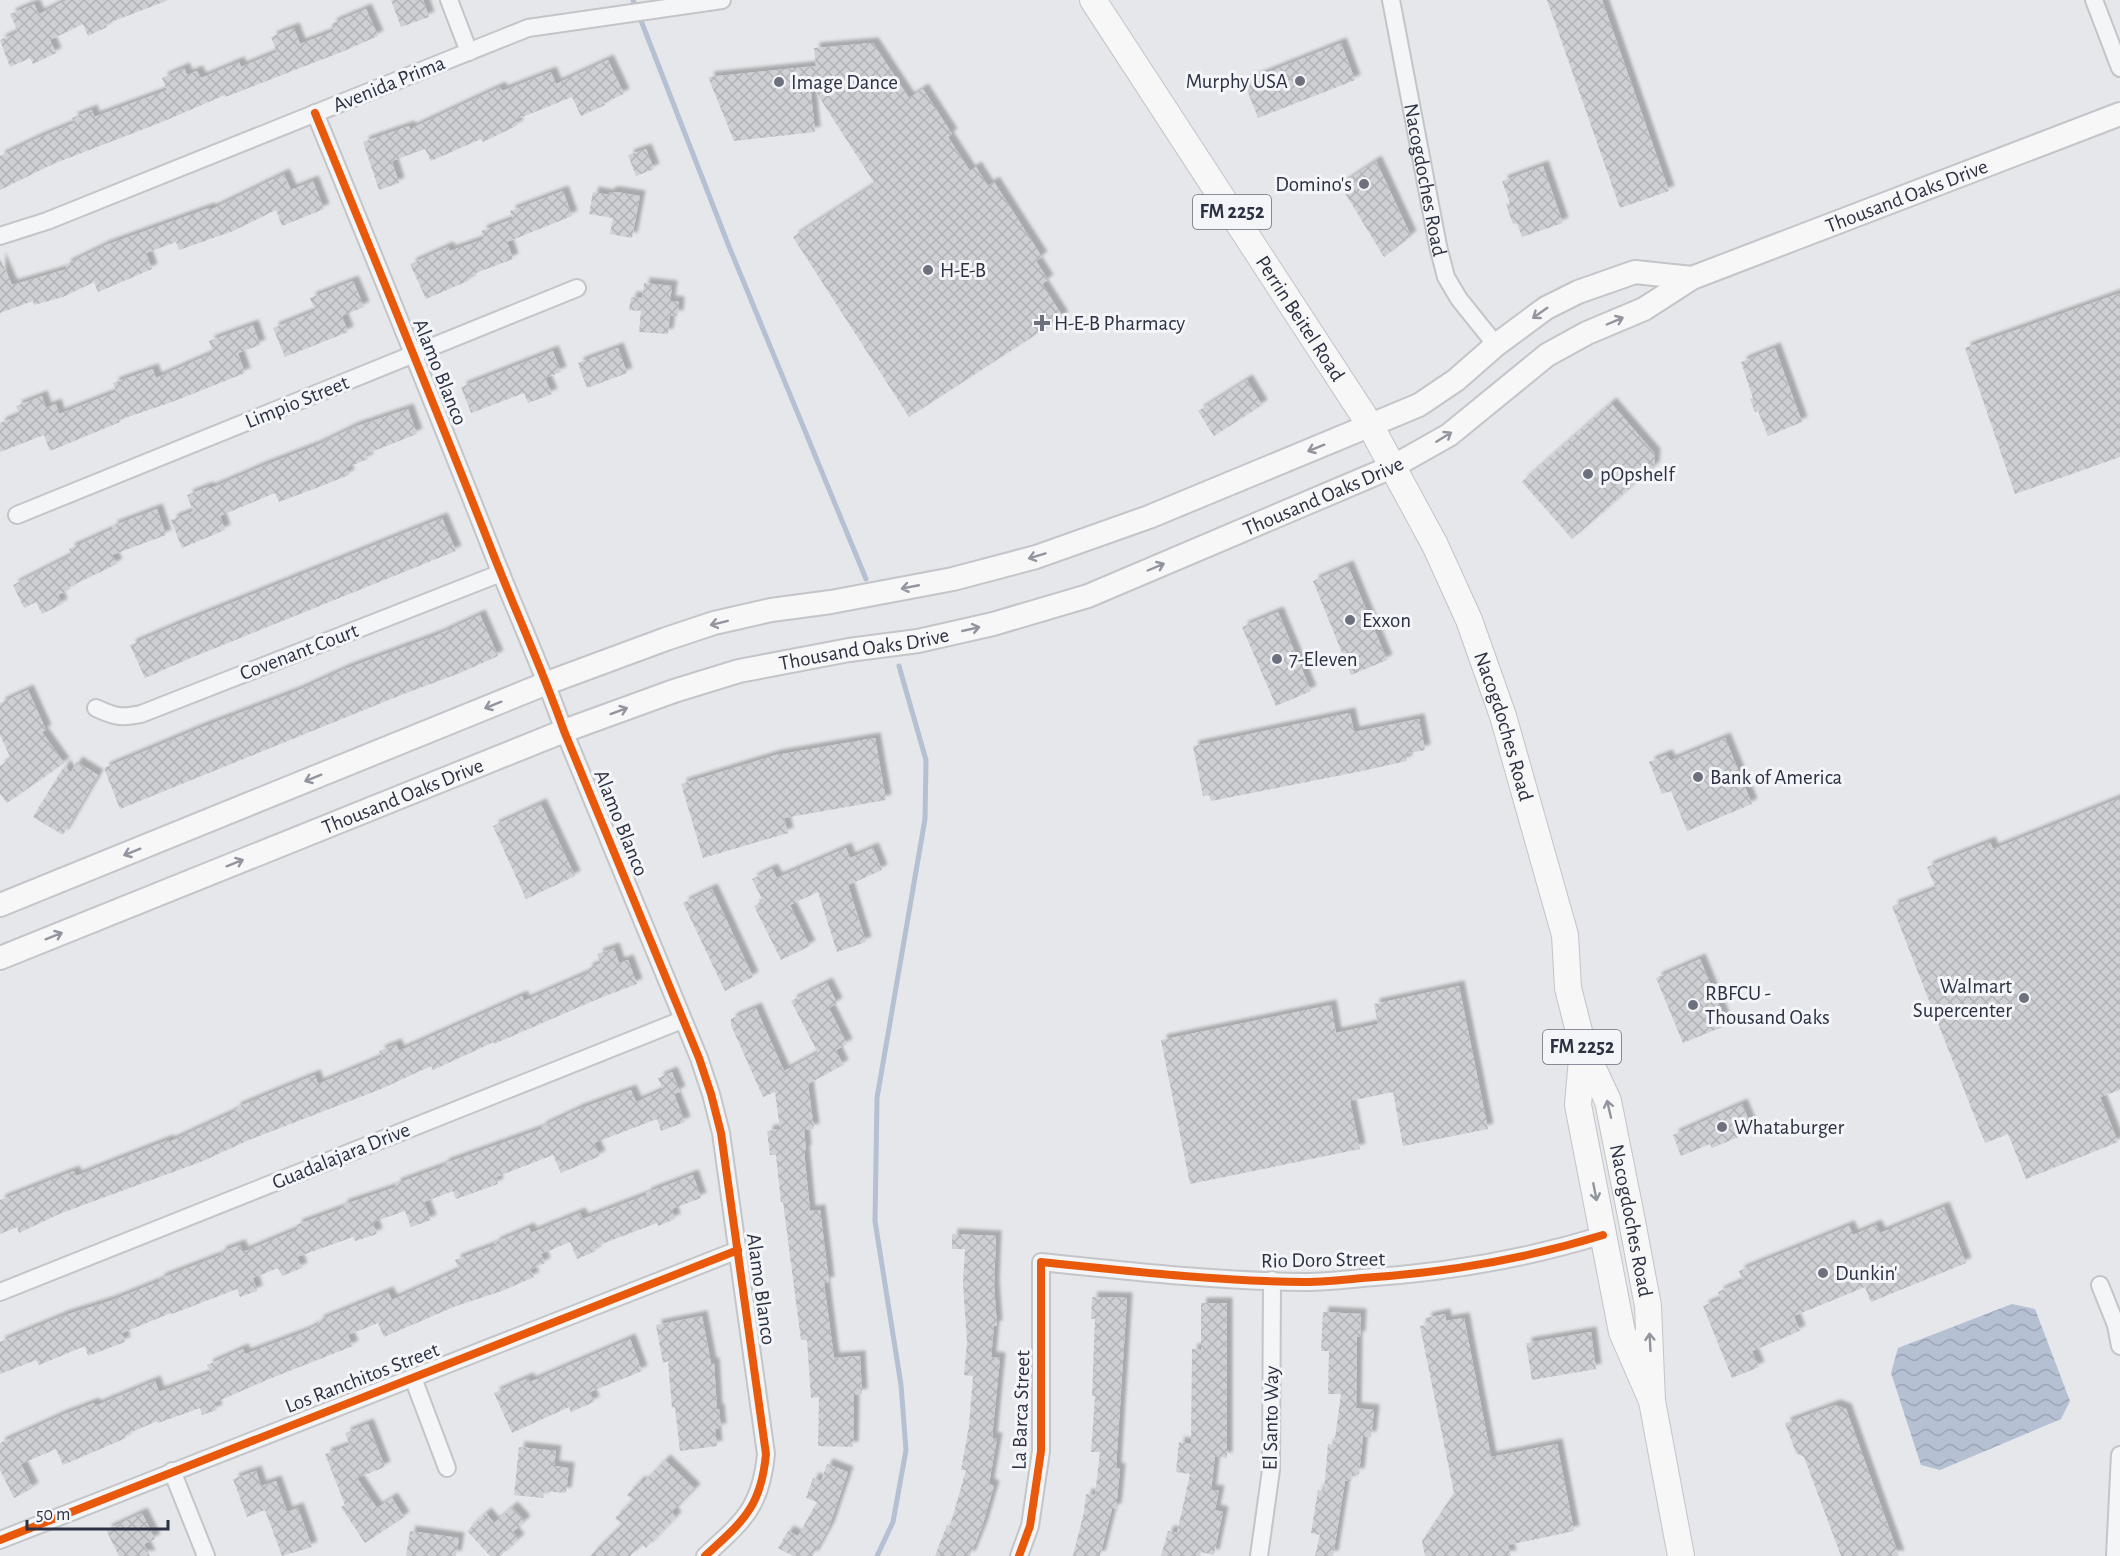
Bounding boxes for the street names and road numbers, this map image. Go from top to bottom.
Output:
street label: Avenida Prima [330,52,448,116]
street label: Nacogdoches Road [1400,102,1451,259]
street label: Thousand Oaks Drive [1822,155,1991,236]
road number: FM 2252 [1193,195,1271,229]
street label: Perrin Beitel Road [1252,252,1349,385]
street label: Alamo Blanco [409,316,471,428]
street label: Limpio Street [242,372,352,432]
street label: Thousand Oaks Drive [1240,452,1407,539]
street label: Covenant Court [237,620,361,684]
street label: Thousand Oaks Drive [777,624,951,674]
street label: Nacogdoches Road [1471,649,1537,803]
street label: Thousand Oaks Drive [319,754,486,838]
street label: Alamo Blanco [590,767,652,879]
road number: FM 2252 [1543,1030,1621,1064]
street label: Guadalajara Drive [269,1119,413,1193]
street label: Nacogdoches Road [1606,1142,1657,1299]
street label: Alamo Blanco [743,1232,779,1346]
street label: Rio Doro Street [1261,1248,1386,1272]
street label: Los Ranchitos Street [282,1339,442,1417]
street label: La Barca Street [1008,1349,1034,1470]
street label: El Santo Way [1260,1365,1282,1471]

